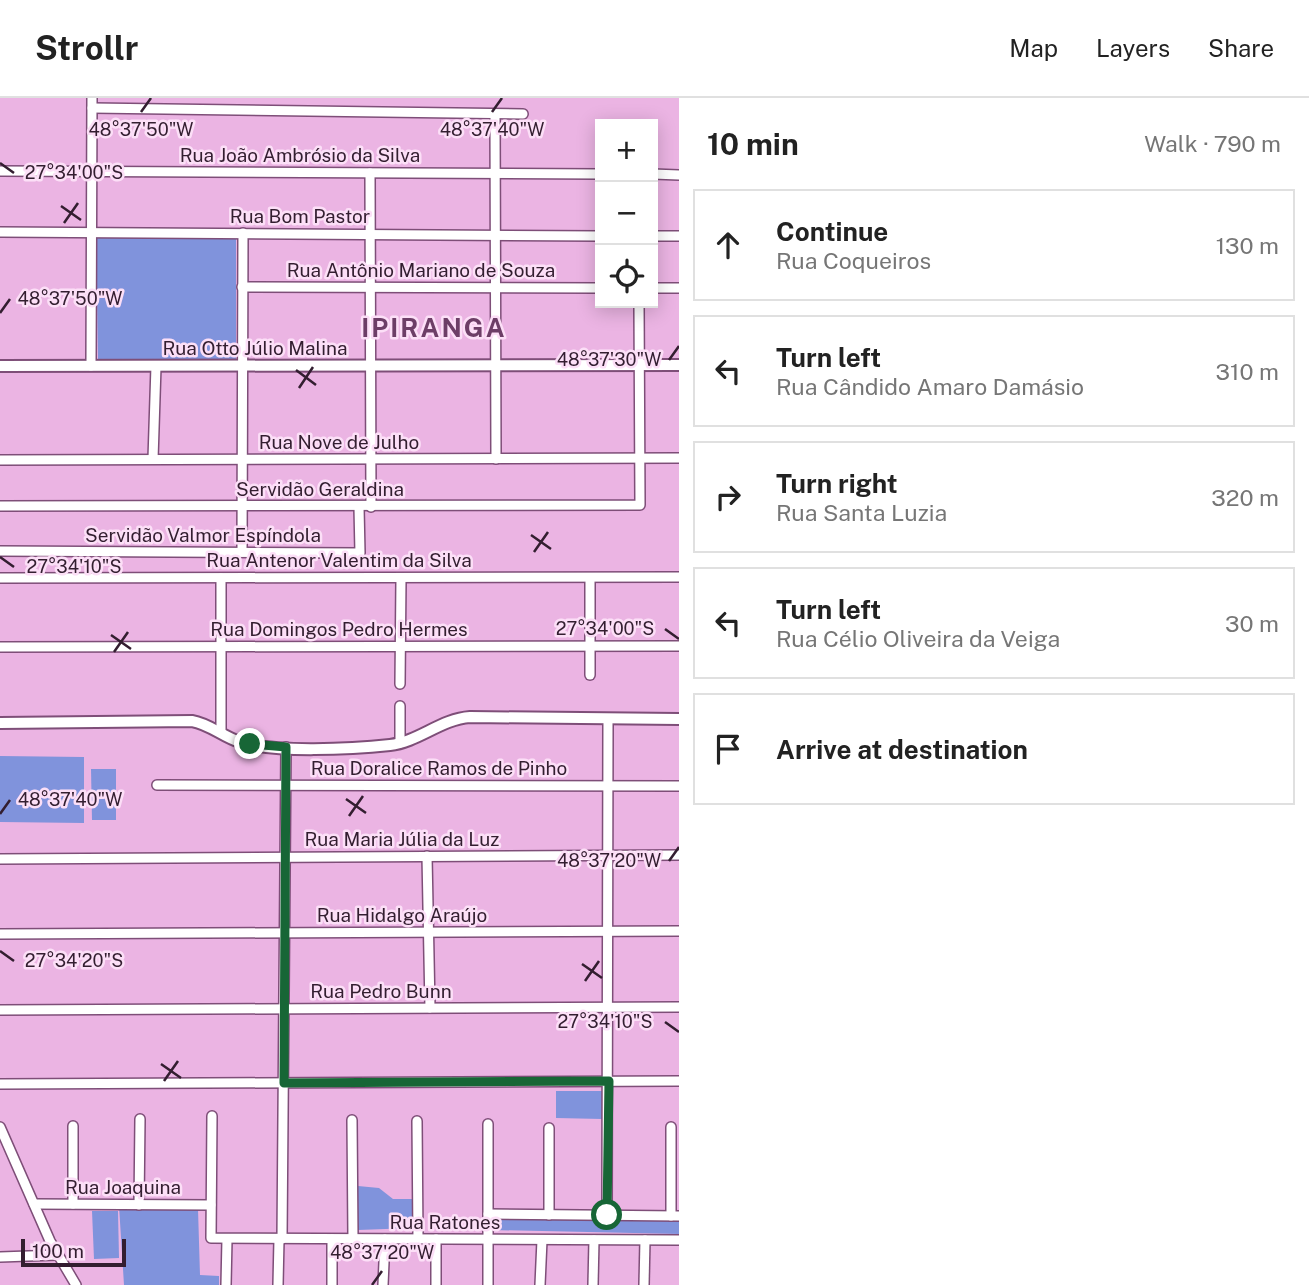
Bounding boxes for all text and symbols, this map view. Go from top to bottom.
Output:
text: Strollr [35,29,138,67]
text: Map [1009,34,1058,62]
text: Layers [1096,34,1170,62]
text: Share [1208,34,1274,62]
text: 48°37'50"W [89,119,193,140]
text: 48°37'40"W [440,119,544,140]
map controls [595,119,658,308]
button: + [595,119,658,182]
text: 10 min [707,126,799,162]
text: Walk · 790 m [1144,130,1281,157]
street label: Rua João Ambrósio da Silva [180,144,420,166]
text: 27°34'00"S [25,162,123,183]
button: − [595,182,658,245]
street label: Rua Bom Pastor [230,205,370,227]
text: Continue [776,216,888,247]
icon: ahead [709,226,747,264]
text: 130 m [1216,232,1279,259]
button: locate [595,245,658,308]
text: Rua Coqueiros [776,247,931,274]
street label: Rua Antônio Mariano de Souza [287,259,555,281]
text: 48°37'50"W [18,288,122,309]
district label: IPIRANGA [361,312,507,343]
street label: Rua Otto Júlio Malina [163,337,347,359]
text: Turn left [776,342,881,373]
text: 48°37'30"W [557,349,661,370]
icon: left [709,352,747,390]
text: 310 m [1216,358,1279,385]
text: Rua Cândido Amaro Damásio [776,373,1084,400]
street label: Rua Nove de Julho [259,431,419,453]
text: Turn right [776,468,898,499]
street label: Servidão Geraldina [236,478,404,500]
icon: right [709,478,747,516]
text: 320 m [1211,484,1279,511]
text: Rua Santa Luzia [776,499,947,526]
street label: Servidão Valmor Espíndola [85,524,321,546]
street label: Rua Antenor Valentim da Silva [206,549,472,571]
text: 27°34'10"S [26,556,122,577]
text: Turn left [776,594,881,625]
icon: left [709,604,747,642]
text: 30 m [1225,610,1279,637]
street label: Rua Domingos Pedro Hermes [210,618,468,640]
text: 27°34'00"S [556,618,654,639]
text: Rua Célio Oliveira da Veiga [776,625,1060,652]
route end [234,728,265,759]
icon: arrive [709,730,747,768]
text: Arrive at destination [776,734,1028,765]
street label: Rua Doralice Ramos de Pinho [311,757,567,779]
text: 48°37'40"W [18,789,122,810]
street label: Rua Maria Júlia da Luz [305,828,499,850]
text: 48°37'20"W [557,850,661,871]
street label: Rua Hidalgo Araújo [317,904,487,926]
text: 27°34'20"S [25,950,123,971]
street label: Rua Pedro Bunn [310,980,452,1002]
text: 27°34'10"S [557,1011,653,1032]
street label: Rua Joaquina [65,1176,181,1198]
route start [591,1199,622,1230]
street label: Rua Ratones [390,1211,500,1233]
scale bar [21,1236,126,1268]
text: 100 m [32,1240,84,1262]
text: 48°37'20"W [330,1242,434,1263]

